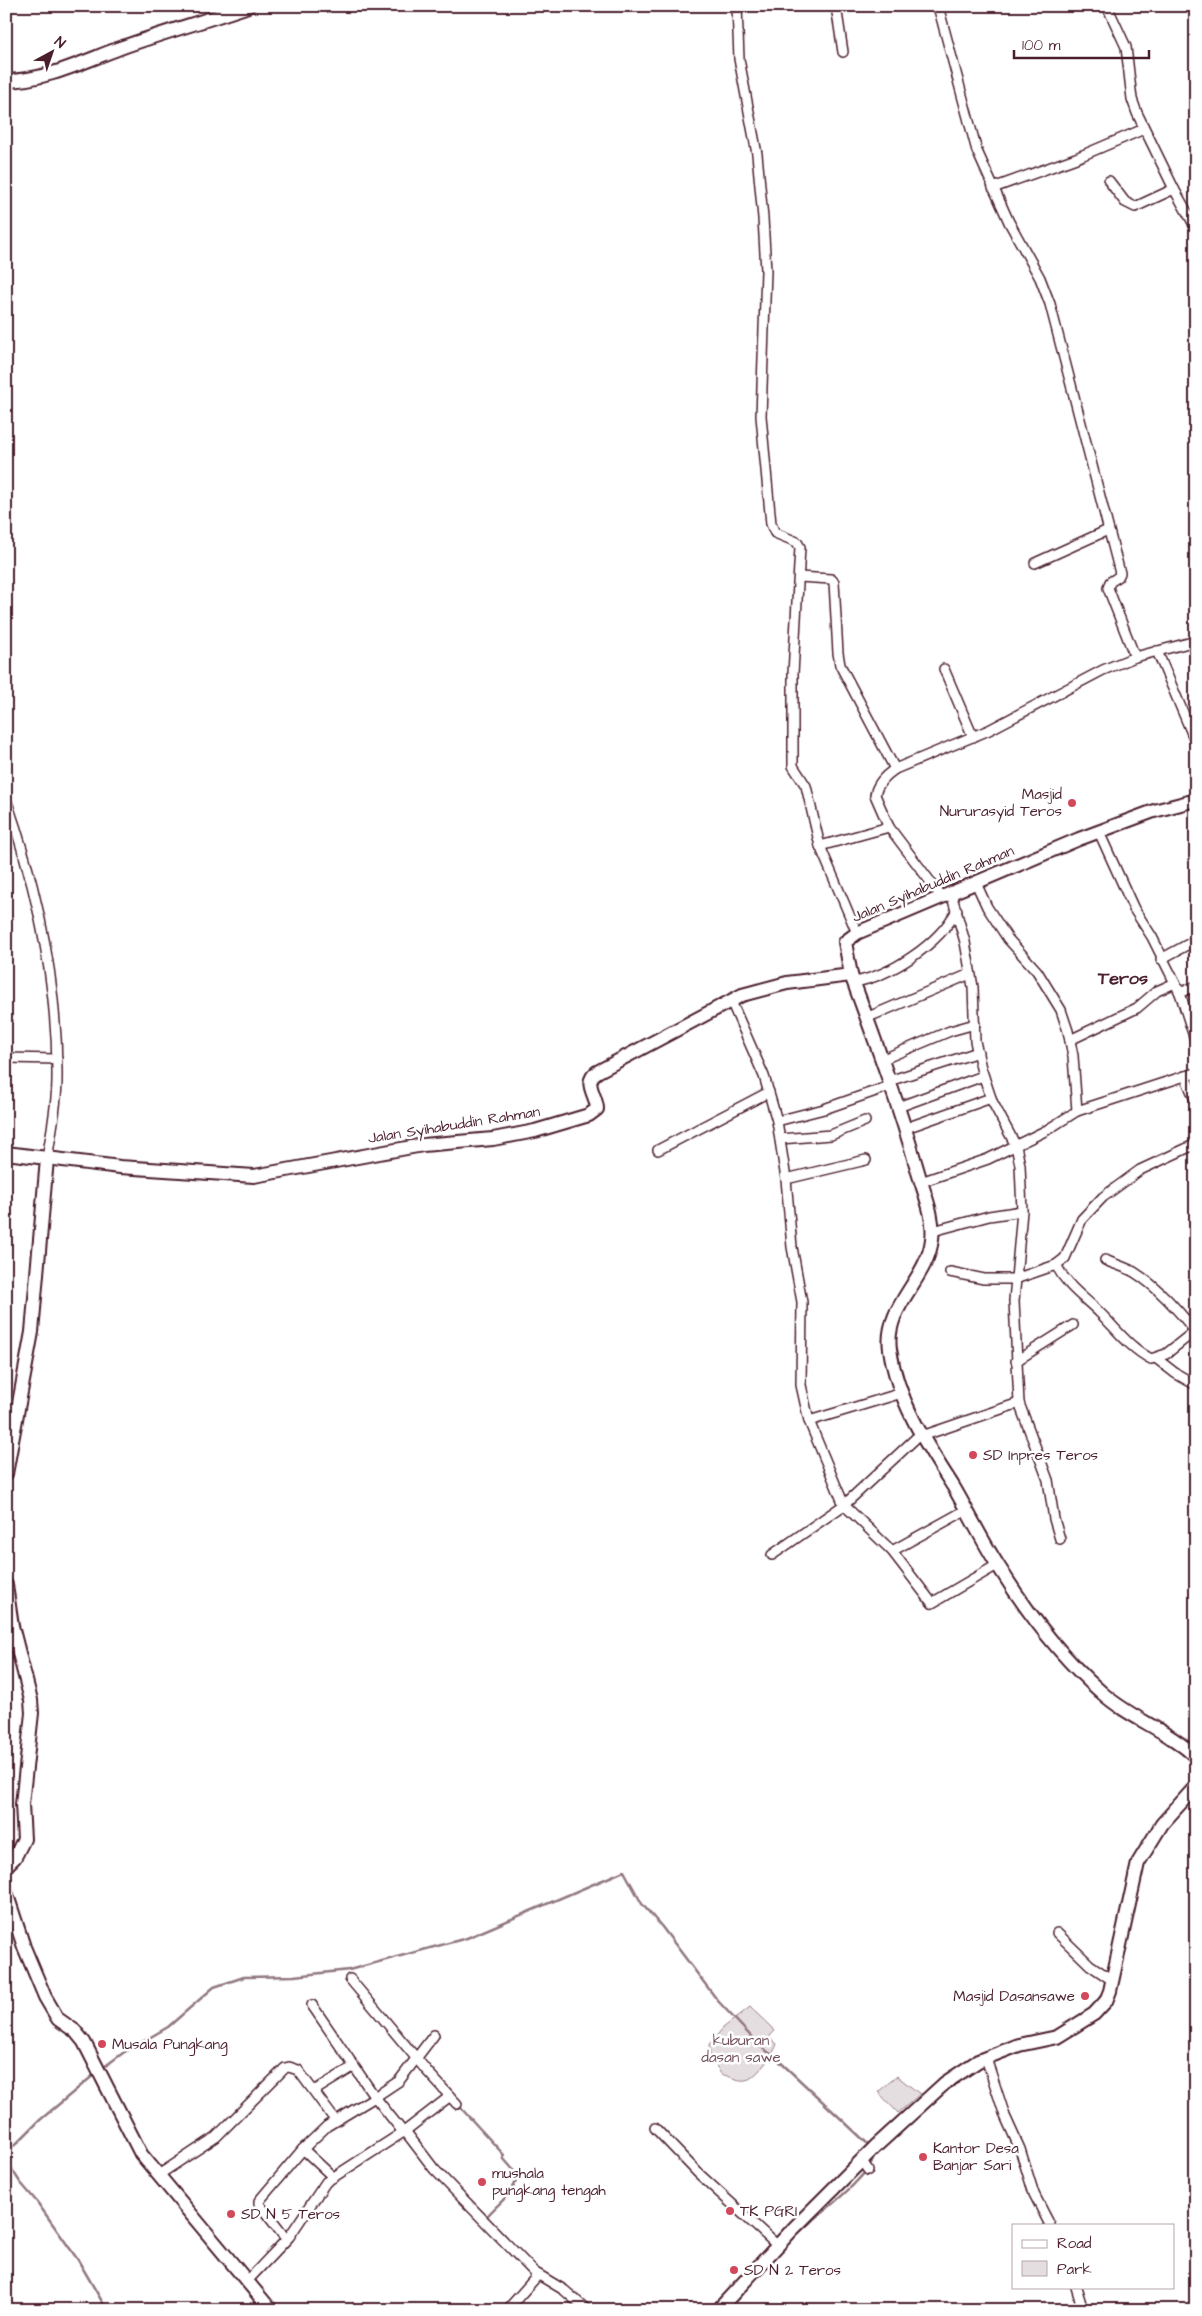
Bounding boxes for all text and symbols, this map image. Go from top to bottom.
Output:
north arrow [28,28,78,78]
scale bar [1014,28,1150,60]
text: N [50,32,70,53]
text: 100 m [1022,35,1061,56]
place label: Masjid Nururasyid Teros [940,784,1062,823]
marker: Masjid Nururasyid Teros [1066,797,1078,809]
street label: Jalan Syihabuddin Rahman [849,840,1018,929]
district label: Teros [1097,966,1148,991]
street label: Jalan Syihabuddin Rahman [366,1101,542,1150]
place label: SD Inpres Teros [983,1445,1099,1466]
marker: SD Inpres Teros [967,1449,979,1461]
place label: Masjid Dasansawe [953,1986,1075,2007]
marker: Masjid Dasansawe [1079,1990,1091,2002]
park label: kuburan dasan sawe [701,2030,781,2068]
place label: Musala Pungkang [112,2034,228,2056]
marker: Musala Pungkang [96,2038,108,2050]
place label: Kantor Desa Banjar Sari [933,2138,1019,2176]
marker: Kantor Desa Banjar Sari [917,2151,929,2163]
place label: mushala pungkang tengah [492,2163,606,2202]
marker: mushala pungkang tengah [476,2176,488,2188]
place label: TK PGRI [740,2201,797,2222]
place label: SD N 5 Teros [241,2204,341,2225]
marker: TK PGRI [724,2205,736,2217]
marker: SD N 5 Teros [225,2208,237,2220]
legend [1012,2224,1174,2288]
text: Road [1057,2233,1092,2254]
text: Park [1057,2259,1092,2280]
place label: SD N 2 Teros [744,2260,842,2281]
marker: SD N 2 Teros [728,2264,740,2276]

